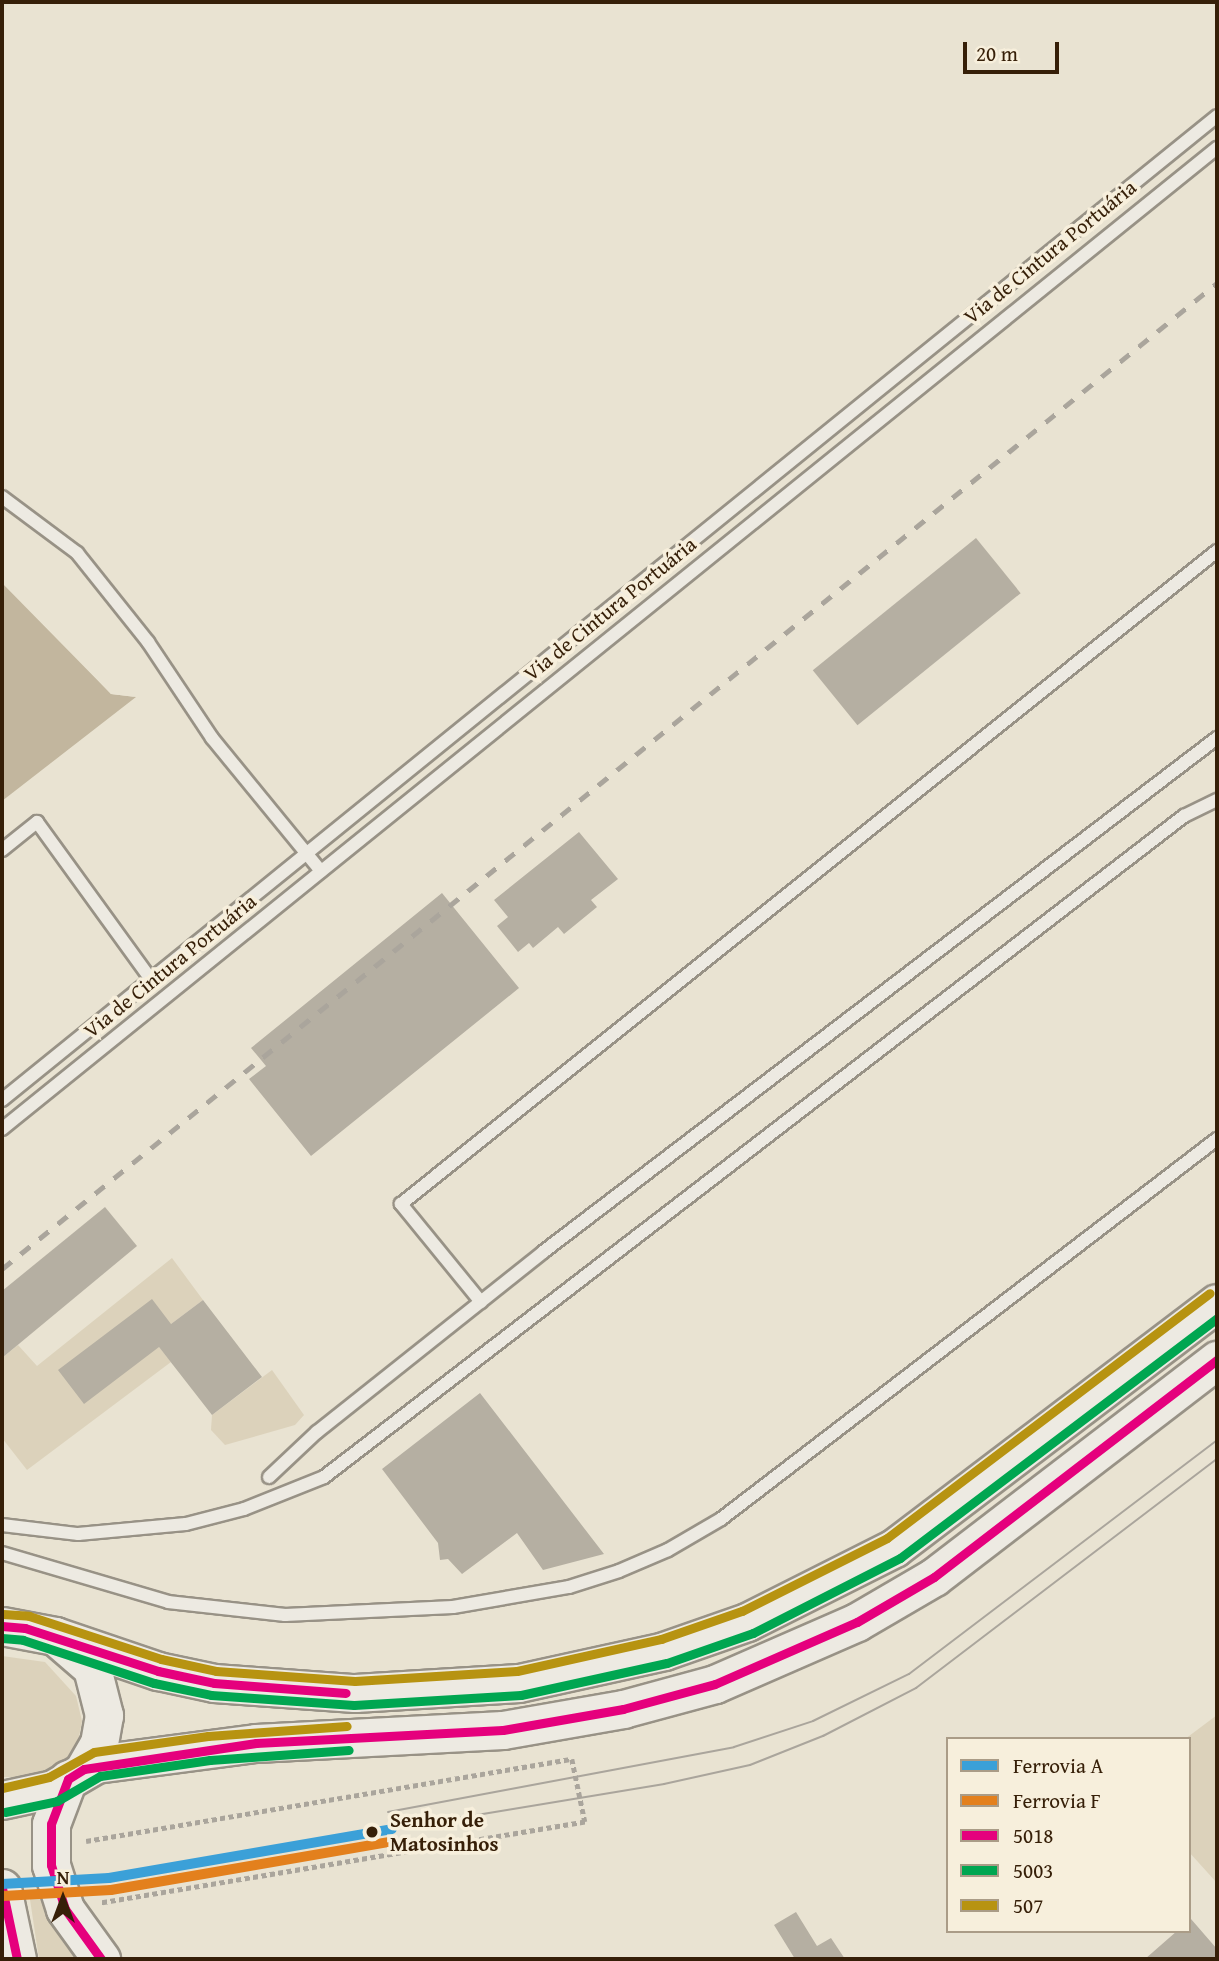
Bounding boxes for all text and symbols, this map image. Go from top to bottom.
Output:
scale bar [967,28,1063,72]
text: 20 m [976,38,1018,69]
street label: Via de Cintura Portuária [959,175,1141,329]
street label: Via de Cintura Portuária [519,532,701,686]
street label: Via de Cintura Portuária [79,889,261,1043]
legend [946,1737,1191,1933]
text: Ferrovia A [1013,1750,1103,1781]
text: Ferrovia F [1013,1785,1101,1816]
place label: Senhor de Matosinhos [390,1807,498,1857]
text: 5018 [1013,1820,1053,1851]
marker: Senhor de Matosinhos [361,1821,383,1843]
text: 5003 [1013,1855,1053,1886]
north arrow [28,1863,98,1933]
text: N [57,1863,69,1891]
text: 507 [1013,1890,1043,1921]

